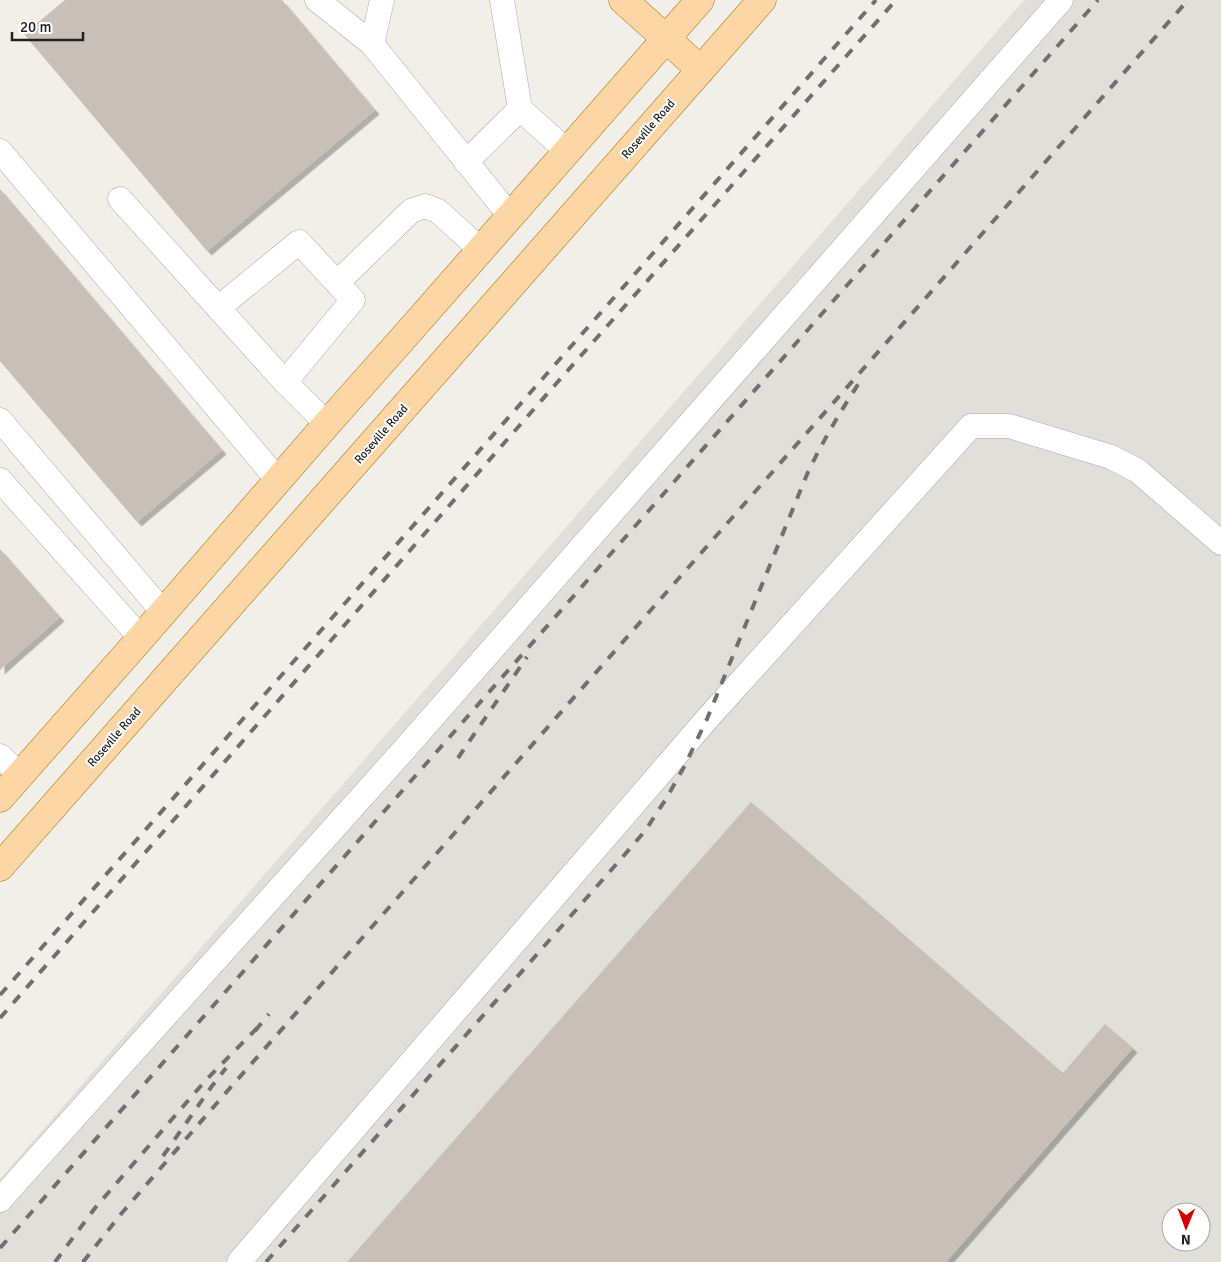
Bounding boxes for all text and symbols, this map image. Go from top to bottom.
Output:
scale bar [12,10,84,42]
text: 20 m [20,18,51,36]
street label: Roseville Road [618,96,678,162]
street label: Roseville Road [351,401,411,467]
street label: Roseville Road [84,704,144,770]
north arrow [1161,1202,1211,1252]
text: N [1181,1231,1191,1248]

